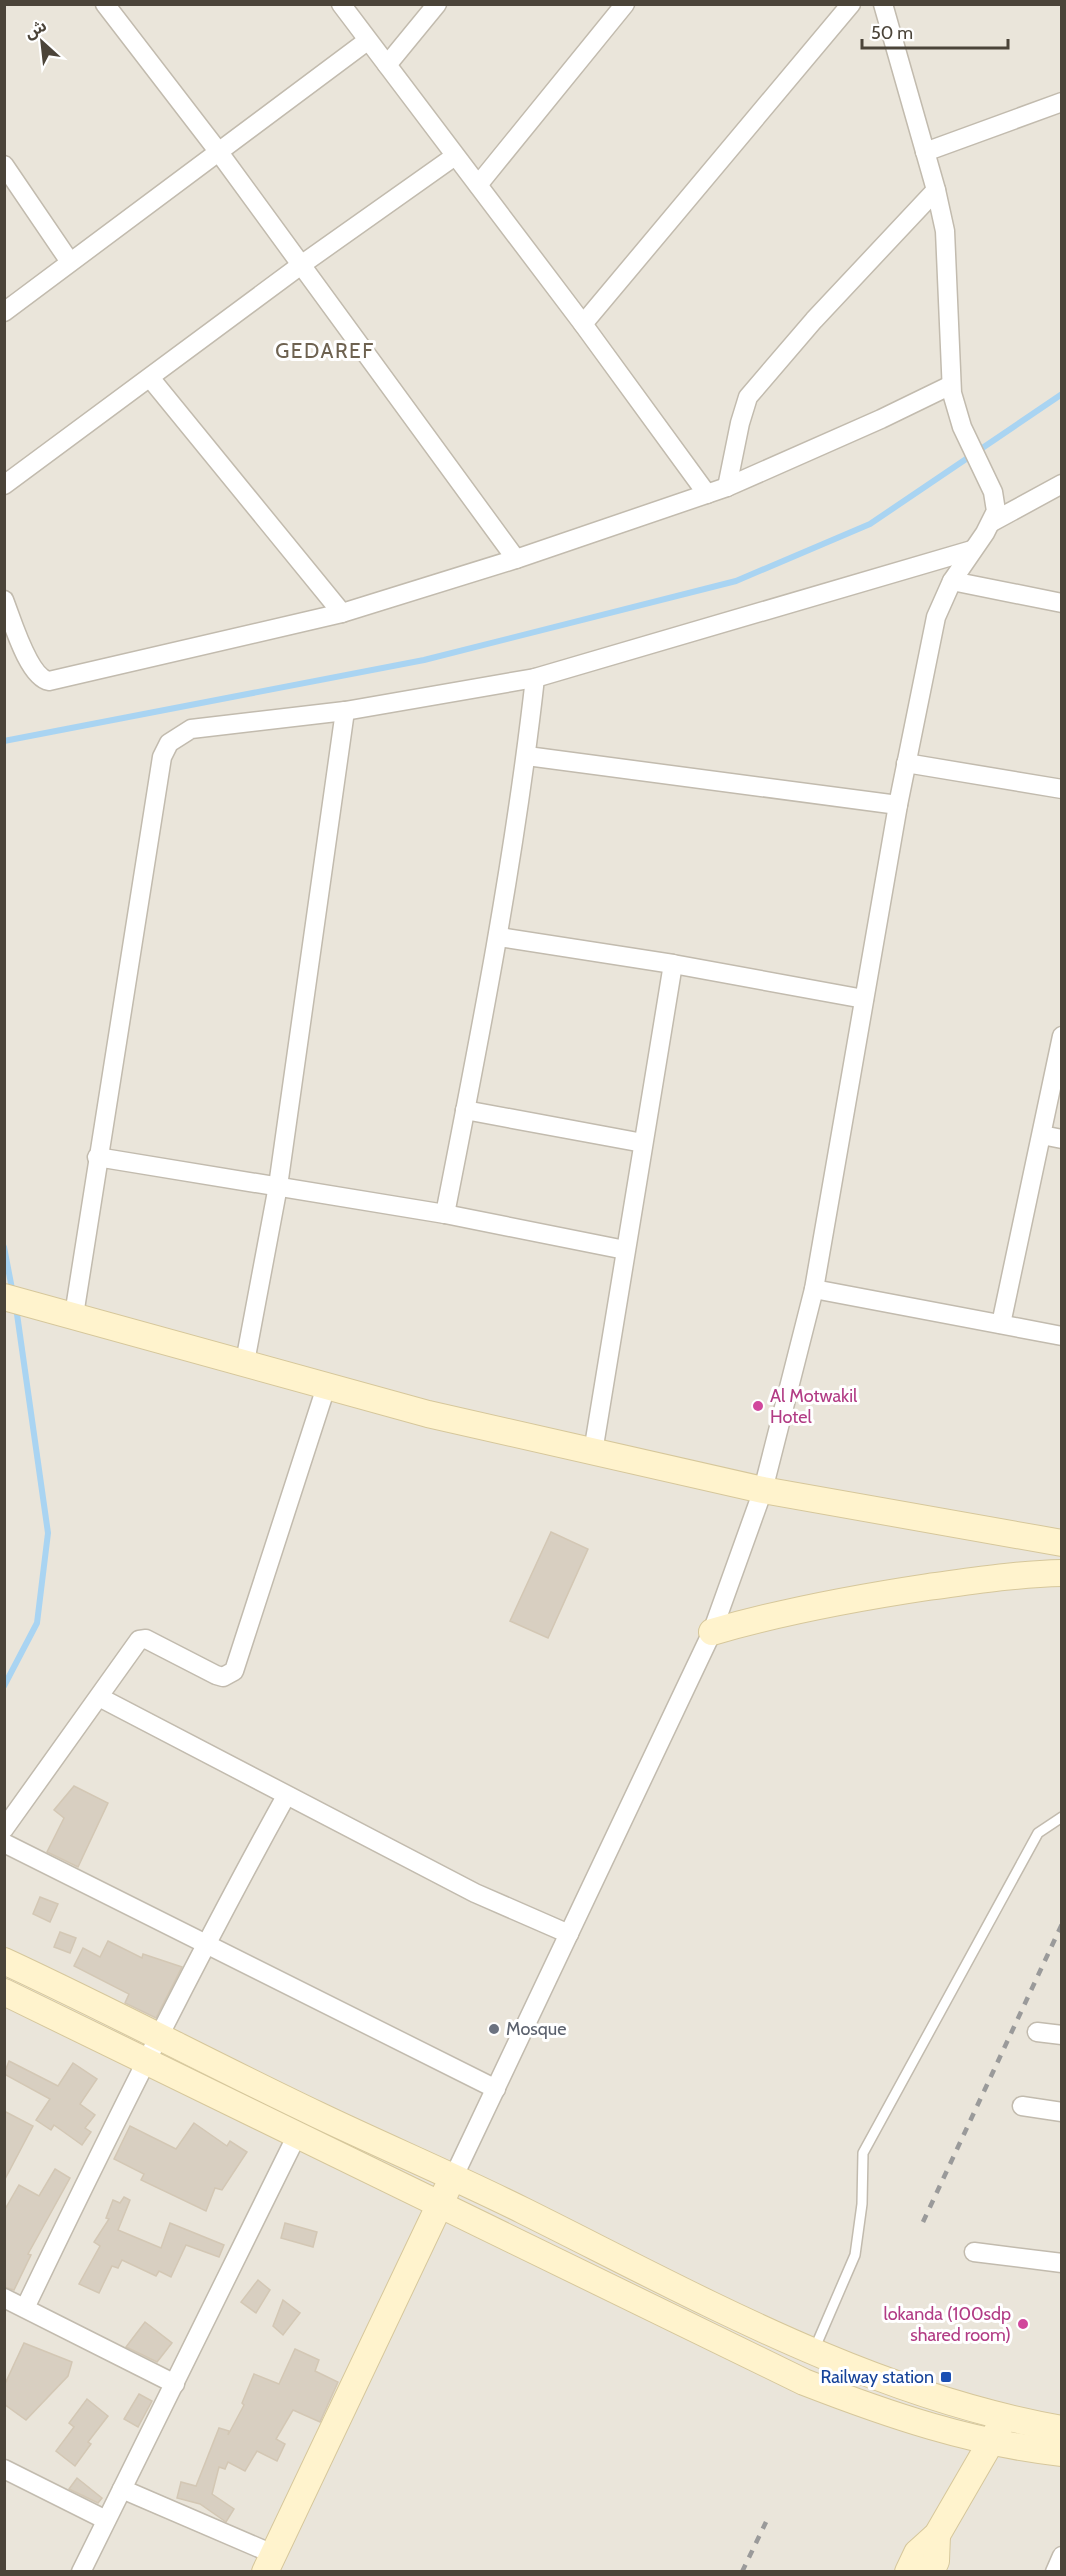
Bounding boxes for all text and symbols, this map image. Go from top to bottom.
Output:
north arrow [12,12,72,72]
scale bar [862,12,1008,50]
text: ش [21,16,50,43]
text: 50 m [871,22,913,44]
district label: GEDAREF [275,338,375,363]
place label: Al Motwakil Hotel [770,1385,858,1428]
marker: Al Motwakil Hotel [751,1399,765,1413]
place label: Mosque [506,2018,566,2040]
marker: Mosque [487,2022,501,2036]
place label: lokanda (100sdp shared room) [883,2303,1011,2346]
marker: lokanda (100sdp shared room) [1016,2317,1030,2331]
place label: Railway station [820,2366,934,2388]
marker: Railway station [939,2370,953,2384]

